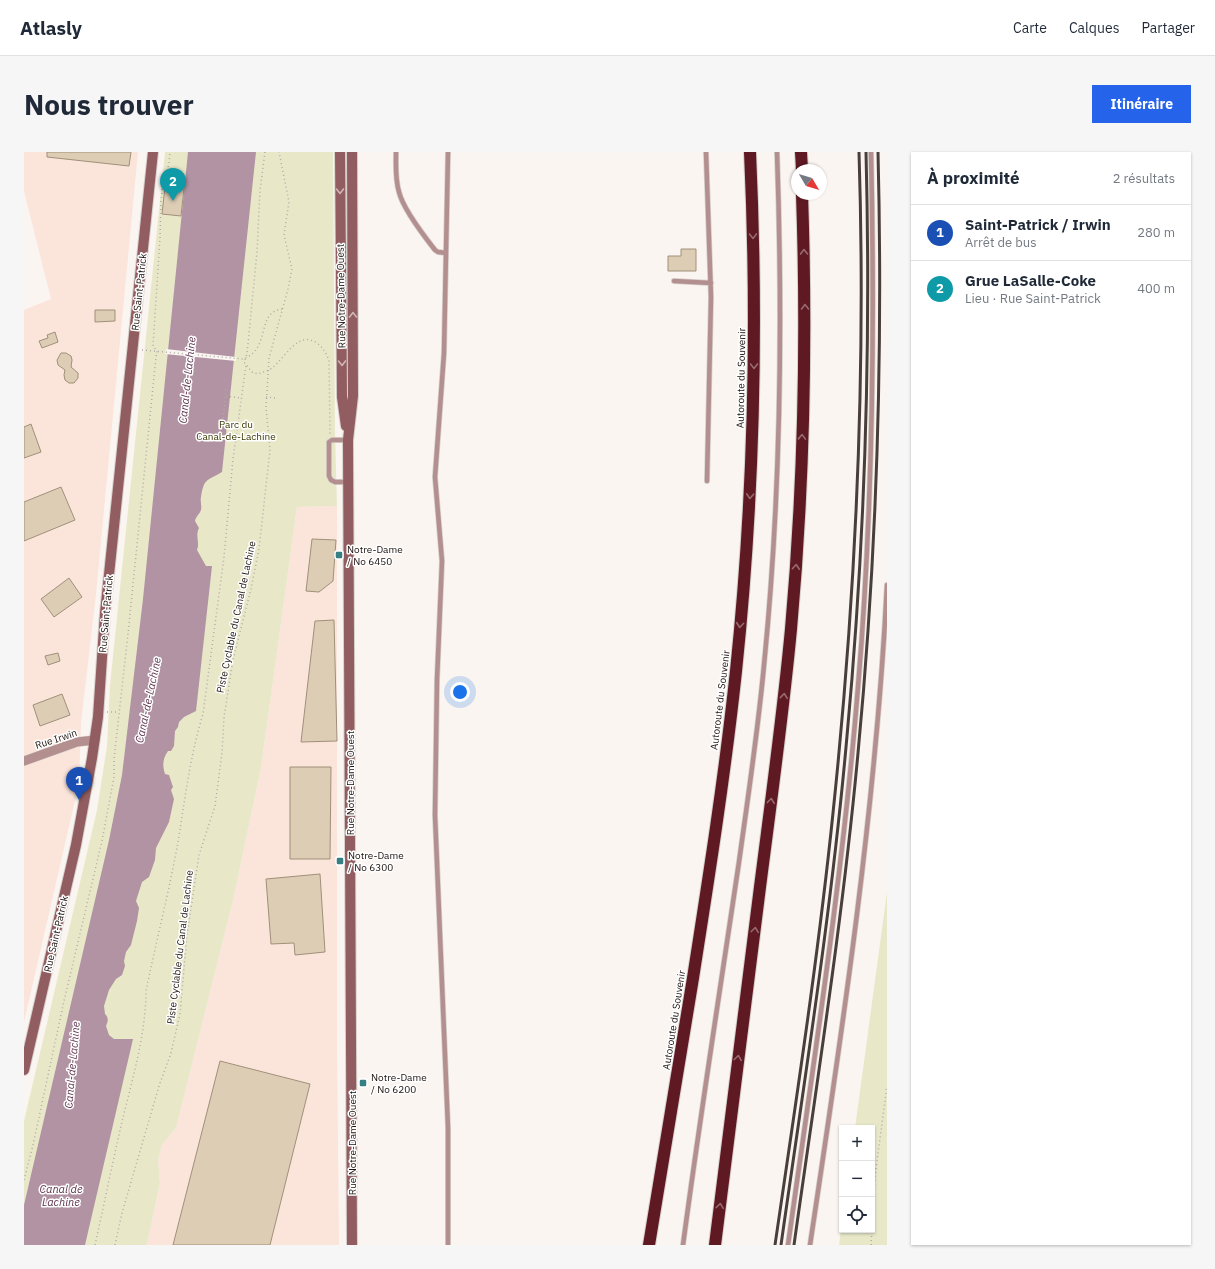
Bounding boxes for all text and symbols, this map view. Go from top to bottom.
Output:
text: Atlasly [20,16,82,40]
text: Carte [1013,19,1047,37]
text: Calques [1069,19,1119,37]
text: Partager [1141,19,1195,37]
button: Itinéraire [1092,85,1191,123]
text: Nous trouver [24,86,194,123]
north arrow [791,164,827,200]
text: À proximité [927,167,1020,189]
pin: 2 [160,168,186,201]
text: 2 résultats [1113,170,1175,187]
one-way arrow [336,188,344,194]
text: Saint-Patrick / Irwin [965,215,1111,234]
text: 1 [936,224,944,241]
text: 280 m [1137,224,1175,241]
one-way arrow [749,233,757,239]
text: Arrêt de bus [965,234,1037,251]
street label: Rue Notre-Dame Ouest [334,243,348,348]
one-way arrow [800,249,808,255]
street label: Rue Saint-Patrick [128,252,150,331]
text: Grue LaSalle-Coke [965,271,1096,290]
text: 2 [936,280,944,297]
text: 400 m [1137,280,1175,297]
text: Lieu · Rue Saint-Patrick [965,290,1101,307]
one-way arrow [801,304,809,310]
one-way arrow [349,312,357,318]
street label: Autoroute du Souvenir [734,327,748,428]
water label: Canal-de-Lachine [175,336,199,424]
one-way arrow [338,360,346,366]
one-way arrow [750,363,758,369]
park label: Parc du Canal-de-Lachine [196,418,276,443]
one-way arrow [798,434,807,440]
one-way arrow [745,493,754,499]
street label: Piste Cyclable du Canal de Lachine [214,539,259,694]
place label: Notre-Dame / No 6450 [347,543,403,568]
marker: Notre-Dame / No 6450 [334,550,344,560]
one-way arrow [791,564,800,570]
street label: Rue Saint-Patrick [96,574,116,653]
one-way arrow [736,622,745,628]
street label: Autoroute du Souvenir [707,649,733,751]
water label: Canal-de-Lachine [132,656,164,744]
your location [450,682,470,702]
one-way arrow [779,693,788,699]
street label: Rue Irwin [33,726,79,752]
street label: Rue Notre-Dame Ouest [344,730,357,835]
pin: 1 [66,767,92,800]
one-way arrow [767,798,776,804]
place label: Notre-Dame / No 6300 [348,849,404,874]
marker: Notre-Dame / No 6300 [335,856,345,866]
street label: Piste Cyclable du Canal de Lachine [164,869,196,1025]
street label: Rue Saint-Patrick [41,894,71,973]
one-way arrow [750,926,759,933]
street label: Autoroute du Souvenir [660,969,688,1071]
water label: Canal-de-Lachine [61,1021,83,1109]
one-way arrow [734,1055,743,1062]
place label: Notre-Dame / No 6200 [371,1071,427,1096]
marker: Notre-Dame / No 6200 [358,1078,368,1088]
street label: Rue Notre-Dame Ouest [346,1090,359,1195]
map controls [839,1125,875,1233]
button: + [839,1125,875,1161]
button: − [839,1161,875,1197]
water label: Canal de Lachine [39,1182,83,1209]
button: locate [839,1197,875,1233]
one-way arrow [715,1203,724,1209]

